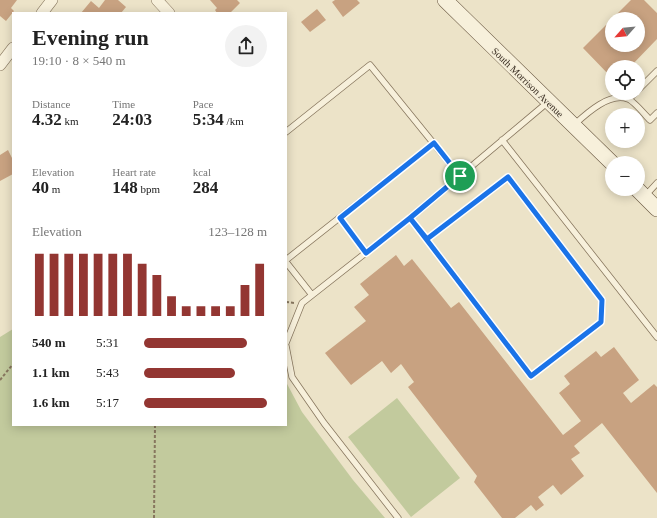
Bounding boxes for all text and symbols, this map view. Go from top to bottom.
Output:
north arrow [605,12,645,52]
map controls [605,12,645,196]
text: Evening run [32,25,149,50]
button: share [225,25,267,67]
street label: South Morrison Avenue [490,45,566,120]
text: 19:10 · 8 × 540 m [32,53,126,68]
button: locate [605,60,645,100]
text: Distance [32,98,70,110]
text: Time [112,98,135,110]
text: Pace [193,98,213,110]
button: + [605,108,645,148]
text: 4.32 [32,110,62,129]
text: 24:03 [112,110,152,129]
text: 5:34 [193,110,224,129]
text: km [62,115,79,127]
text: /km [224,115,244,127]
button: − [605,156,645,196]
pin [443,159,477,193]
icon: arrive [449,165,471,187]
text: Elevation [32,166,74,178]
text: Heart rate [112,166,156,178]
text: kcal [193,166,211,178]
text: 40 [32,178,49,197]
text: 148 [112,178,138,197]
text: 284 [193,178,218,197]
text: m [49,183,60,195]
text: bpm [138,183,160,195]
text: Elevation [32,224,82,239]
text: 123–128 m [208,224,267,239]
text: 540 m [32,335,66,350]
text: 5:31 [96,335,119,350]
text: 1.1 km [32,365,70,380]
text: 5:43 [96,365,119,380]
text: 1.6 km [32,395,70,410]
text: 5:17 [96,395,119,410]

